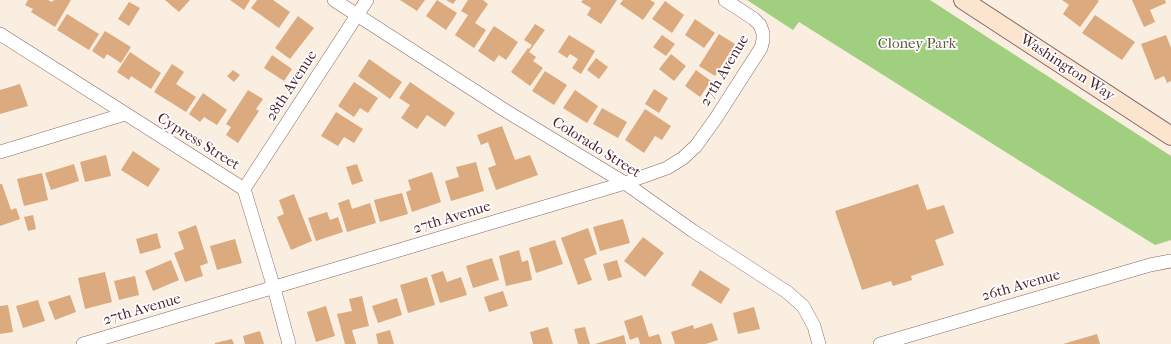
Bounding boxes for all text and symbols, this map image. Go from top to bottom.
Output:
street label: Washington Way [1016,31,1118,105]
street label: 27th Avenue [697,32,753,110]
park label: Cloney Park [878,35,956,53]
street label: 28th Avenue [262,47,322,125]
street label: Cypress Street [153,110,243,174]
street label: Colorado Street [548,114,644,182]
street label: 27th Avenue [411,198,493,238]
street label: 26th Avenue [979,266,1063,306]
street label: 27th Avenue [101,290,183,330]

